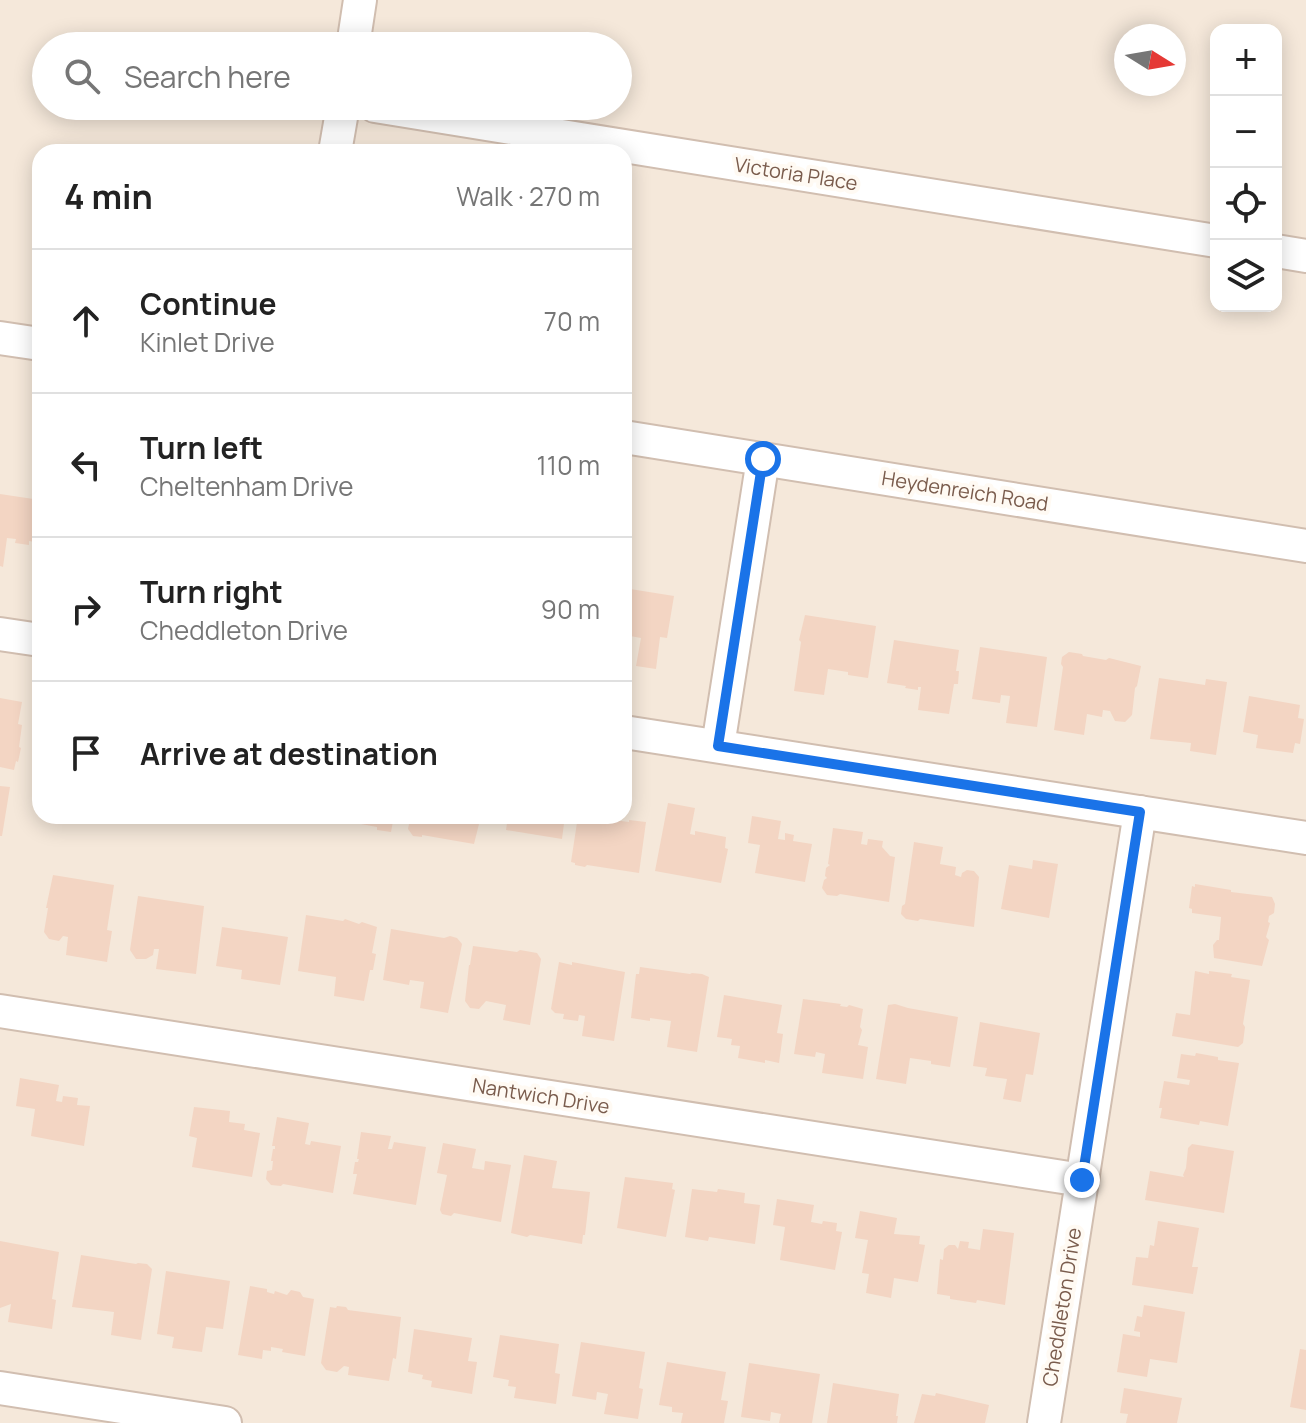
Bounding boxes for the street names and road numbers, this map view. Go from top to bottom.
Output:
street label: Victoria Place [733,150,860,197]
street label: Heydenreich Road [880,464,1050,517]
street label: Nantwich Drive [471,1071,612,1120]
street label: Cheddleton Drive [1036,1226,1087,1388]

